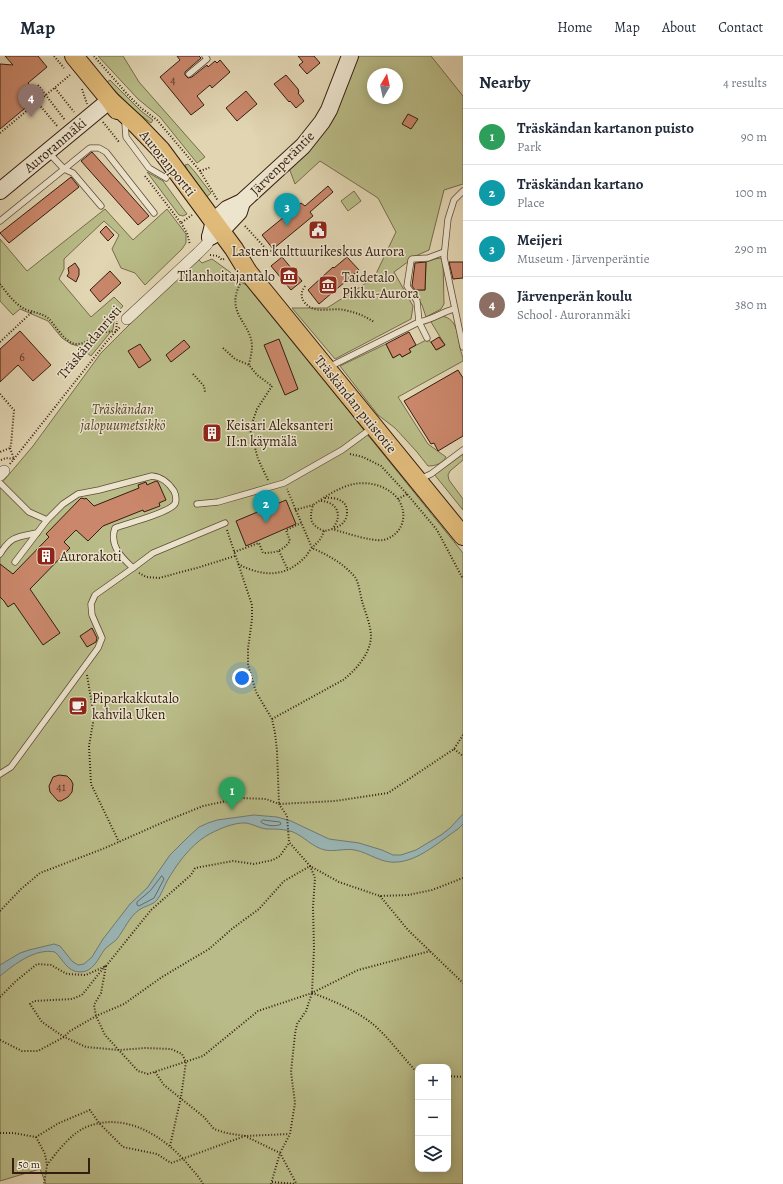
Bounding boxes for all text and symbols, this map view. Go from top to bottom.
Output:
text: Map [20,15,55,41]
text: Home [557,18,592,37]
text: Map [614,18,640,37]
text: About [662,18,696,37]
text: Contact [718,18,763,37]
north arrow [367,68,403,104]
text: Nearby [479,71,530,94]
house number: 4 [170,72,176,88]
text: 4 results [723,74,767,91]
pin: 4 [18,84,44,117]
street label: Auroranmäki [19,114,91,178]
text: Träskändan kartanon puisto [517,118,694,138]
street label: Auroranportti [134,125,200,200]
street label: Järvenperäntie [246,127,319,200]
text: 1 [490,128,494,145]
text: 90 m [741,128,767,145]
text: Park [517,138,541,155]
text: Träskändan kartano [517,174,643,194]
text: 2 [489,184,495,201]
text: 100 m [735,184,767,201]
pin: 3 [274,193,300,226]
text: Place [517,194,545,211]
public building icon: Lasten kulttuurikeskus Aurora [307,219,329,241]
text: Meijeri [517,230,562,250]
text: 3 [489,240,495,257]
text: 290 m [735,240,767,257]
place label: Lasten kulttuurikeskus Aurora [231,242,405,261]
text: Museum · Järvenperäntie [517,250,650,267]
museum icon: Tilanhoitajantalo [278,265,300,287]
place label: Tilanhoitajantalo [177,267,275,286]
place label: Taidetalo Pikku-Aurora [342,268,420,303]
museum icon: Taidetalo Pikku-Aurora [317,274,339,296]
text: Järvenperän koulu [517,286,632,306]
text: 4 [489,296,495,313]
text: 380 m [735,296,767,313]
street label: Träskändanristi [53,301,126,383]
text: School · Auroranmäki [517,306,631,323]
house number: 6 [19,349,25,365]
street label: Träskändan puistotie [310,351,401,457]
park label: Träskändan jalopuumetsikkö [80,400,166,435]
place label: Keisari Aleksanteri II:n käymälä [226,416,333,451]
building icon: Keisari Aleksanteri II:n käymälä [201,422,223,444]
pin: 2 [253,490,279,523]
building icon: Aurorakoti [35,545,57,567]
place label: Aurorakoti [59,547,122,566]
your location [232,668,252,688]
place label: Piparkakkutalo kahvila Uken [92,689,179,724]
cafe icon: Piparkakkutalo kahvila Uken [67,695,89,717]
pin: 1 [219,777,245,810]
house number: 41 [56,779,66,795]
map controls [415,1064,451,1172]
button: + [415,1064,451,1100]
button: − [415,1100,451,1136]
button: layers [415,1136,451,1172]
scale bar [12,1156,90,1175]
text: 50 m [18,1157,40,1172]

